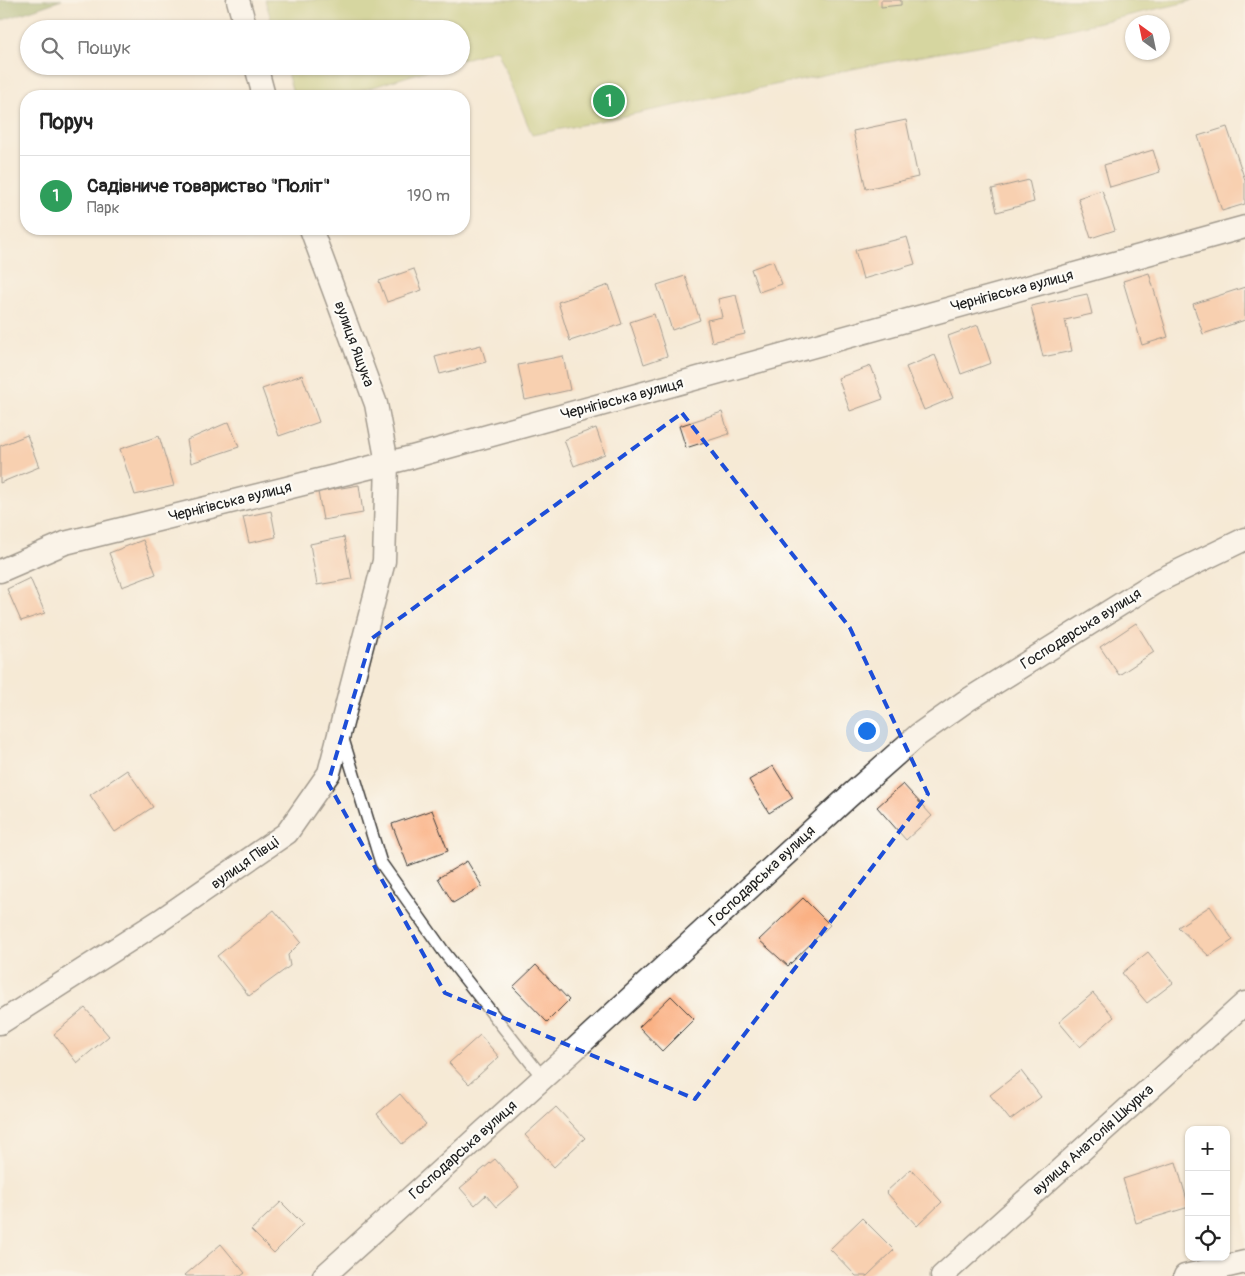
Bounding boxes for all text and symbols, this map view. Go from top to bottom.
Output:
north arrow [1125,15,1170,60]
search box [20,20,470,75]
icon: search [38,34,66,62]
text: Пошук [78,36,131,60]
pin: 1 [593,82,625,120]
text: Поруч [40,109,93,136]
text: Садівниче товариство "Політ" [87,174,330,198]
text: 1 [53,186,59,206]
text: 190 m [407,186,450,206]
text: Парк [87,198,120,218]
street label: Чернігівська вулиця [949,266,1075,316]
street label: вулиця Ящука [330,298,378,390]
street label: Чернігівська вулиця [559,374,685,424]
street label: Чернігівська вулиця [167,478,293,526]
street label: Господарська вулиця [1017,584,1145,674]
your location [854,718,880,744]
street label: Господарська вулиця [705,822,819,930]
street label: вулиця Півці [207,832,283,893]
street label: вулиця Анатолія Шкурка [1028,1080,1158,1200]
street label: Господарська вулиця [405,1096,521,1204]
map controls [1185,1126,1230,1261]
button: + [1185,1126,1230,1171]
button: − [1185,1171,1230,1216]
button: locate [1185,1216,1230,1261]

